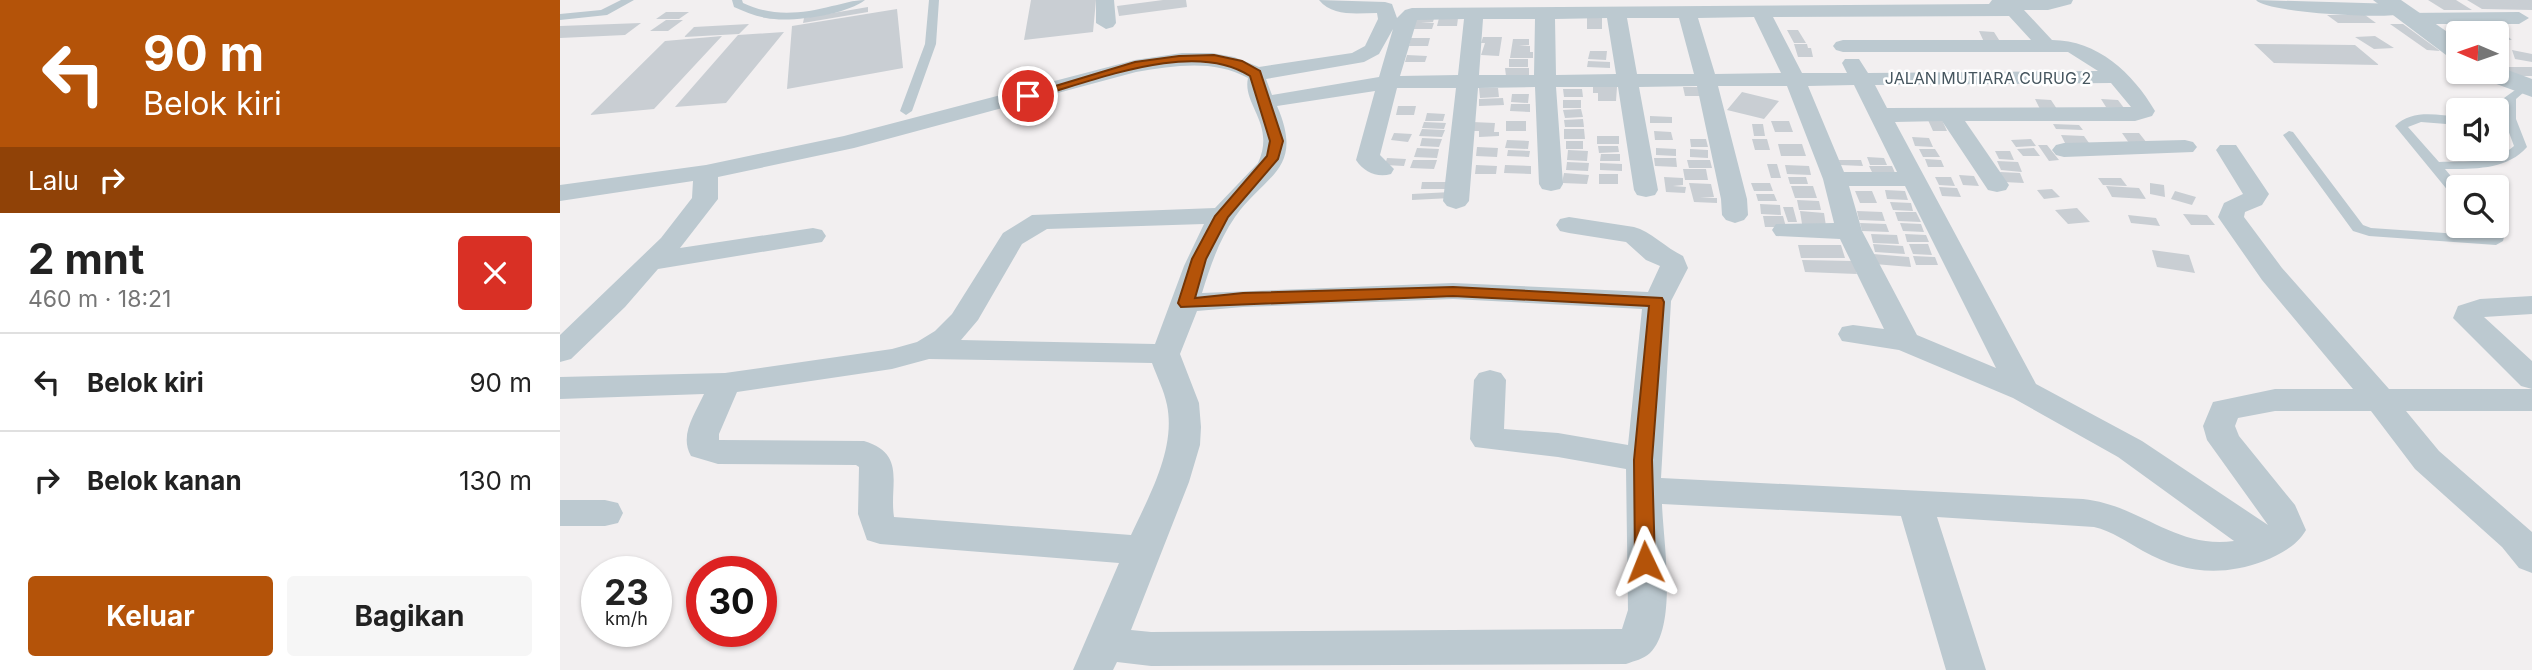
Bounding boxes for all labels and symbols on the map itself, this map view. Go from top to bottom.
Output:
north arrow [2446,21,2510,84]
pin [998,66,1058,126]
street label: JALAN MUTIARA CURUG 2 [1885,68,2091,88]
position arrow [1608,525,1682,599]
speed limit sign: 30 [686,556,777,647]

